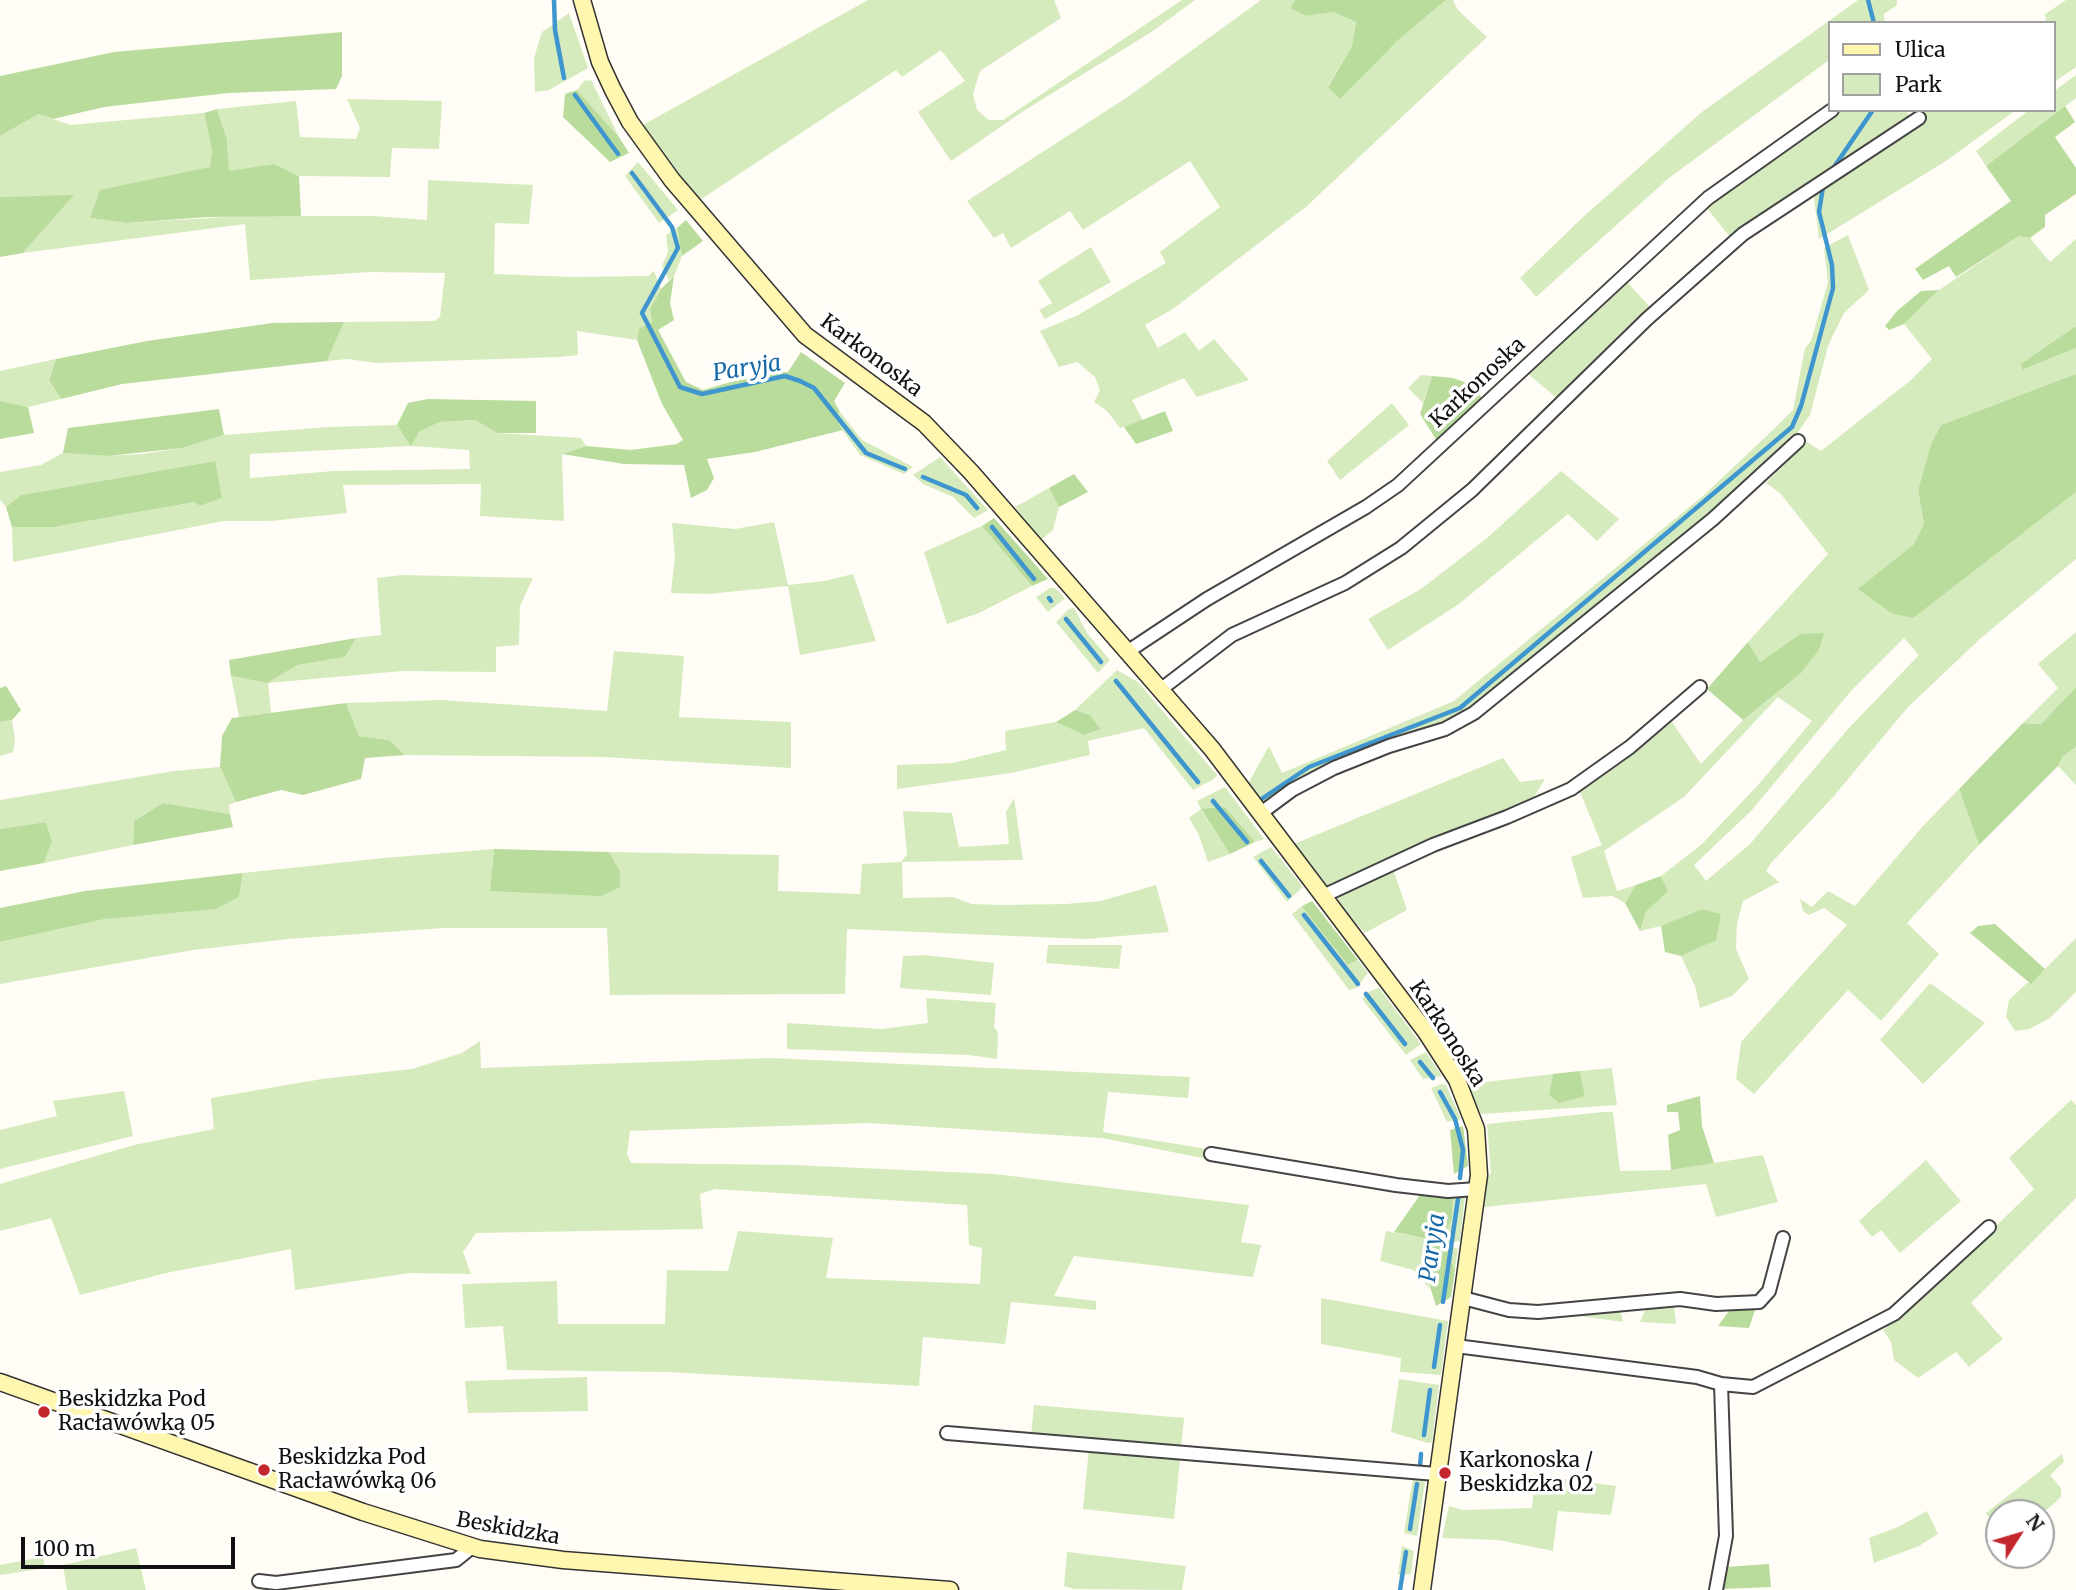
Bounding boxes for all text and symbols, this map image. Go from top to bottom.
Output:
legend [1828,21,2055,112]
text: Ulica [1895,36,1945,63]
text: Park [1895,71,1942,98]
street label: Karkonoska [815,310,927,402]
street label: Karkonoska [1425,333,1531,433]
water label: Paryja [711,350,783,388]
street label: Karkonoska [1403,976,1491,1092]
water label: Paryja [1415,1212,1451,1284]
place label: Beskidzka Pod Racławówką 05 [58,1387,216,1437]
marker: Beskidzka Pod Racławówką 05 [36,1404,52,1420]
place label: Beskidzka Pod Racławówką 06 [278,1445,436,1495]
place label: Karkonoska / Beskidzka 02 [1459,1448,1594,1498]
marker: Beskidzka Pod Racławówką 06 [256,1462,272,1478]
marker: Karkonoska / Beskidzka 02 [1437,1465,1453,1481]
north arrow [1985,1499,2055,1569]
street label: Beskidzka [454,1508,562,1550]
text: N [2021,1509,2049,1536]
scale bar [24,1524,238,1568]
text: 100 m [34,1535,96,1562]

